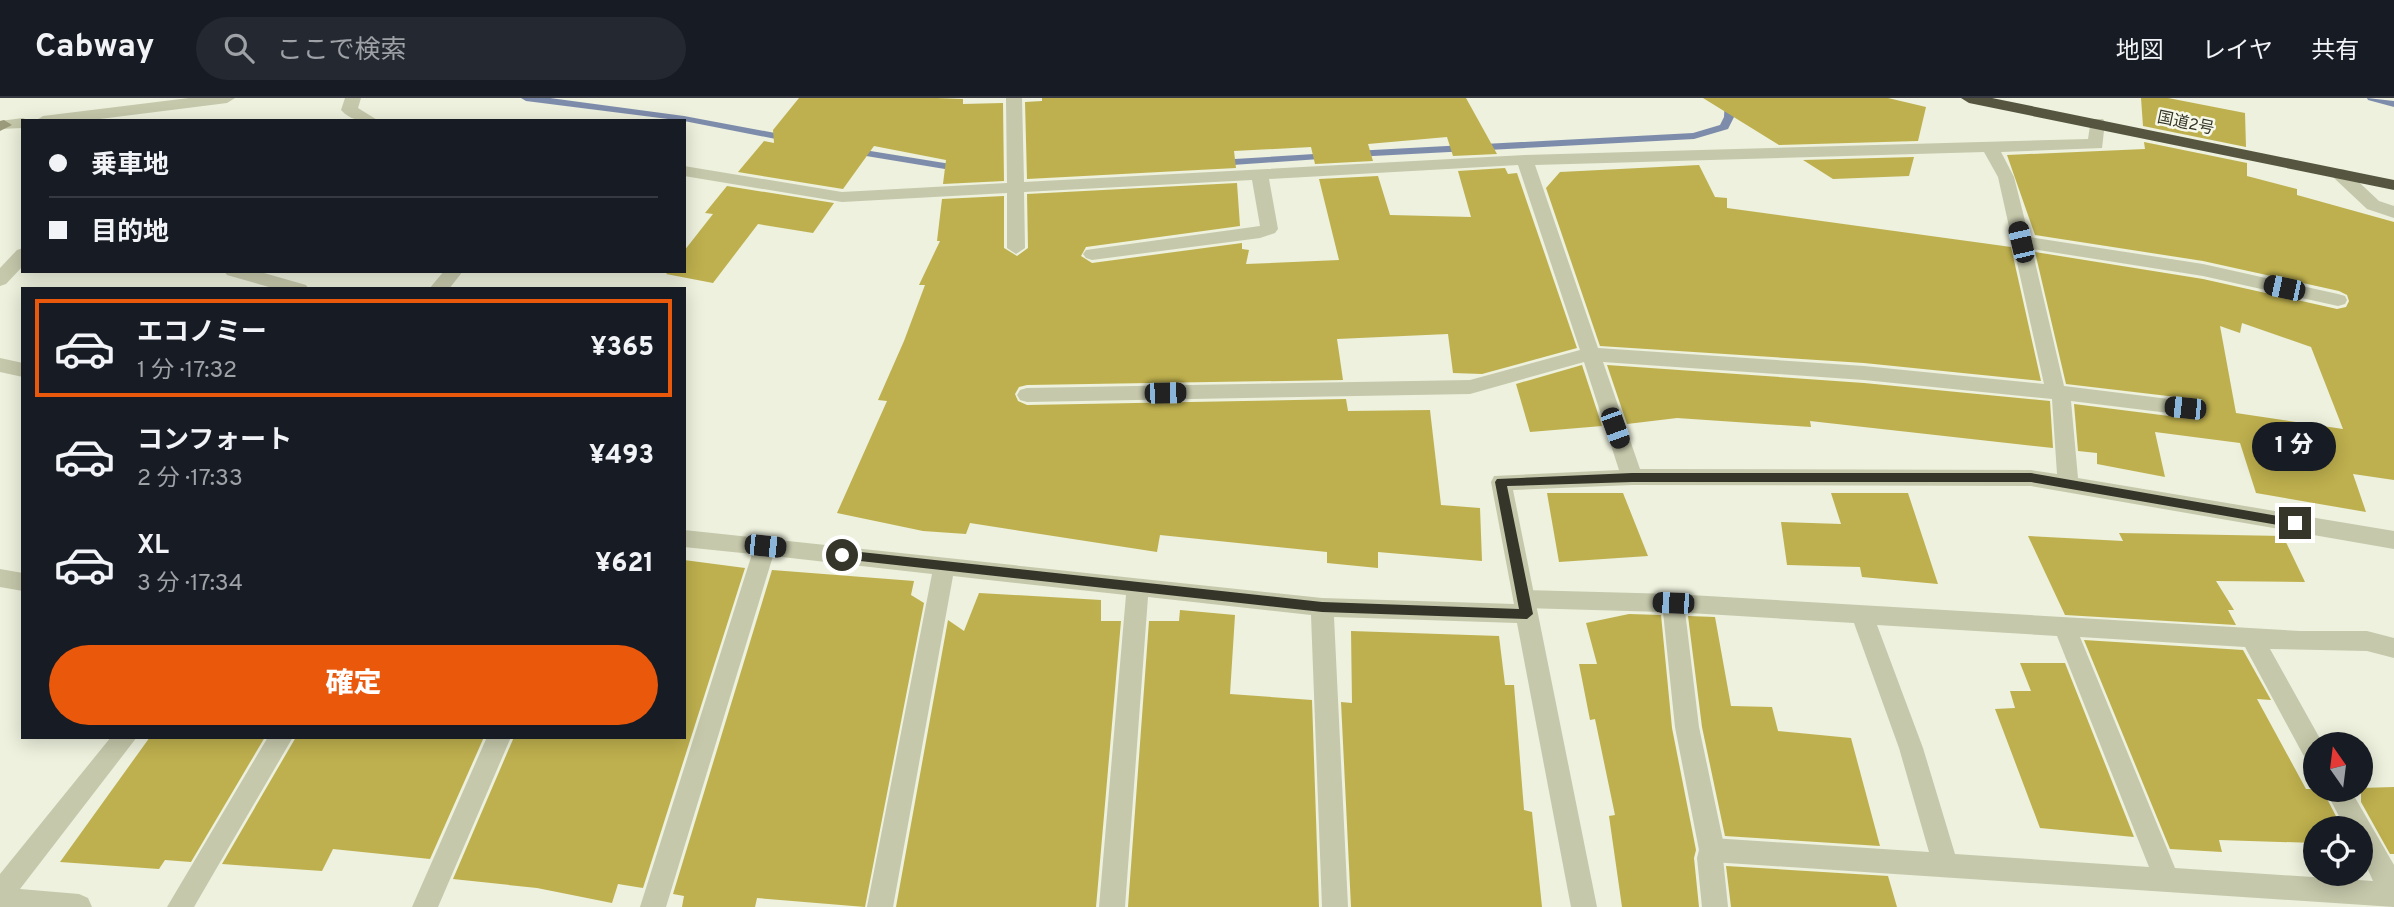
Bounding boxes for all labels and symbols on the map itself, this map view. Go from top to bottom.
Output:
street label: 国道2号 [2155,108,2216,140]
car [2007,219,2036,265]
car [2262,273,2307,303]
car [1144,382,1187,404]
car [2164,395,2207,421]
car [1598,405,1633,451]
callout: 1 分 [2253,422,2337,470]
route end [2279,507,2311,539]
car [744,533,787,559]
route start [826,539,858,571]
car [1652,592,1695,614]
north arrow [2303,732,2373,802]

